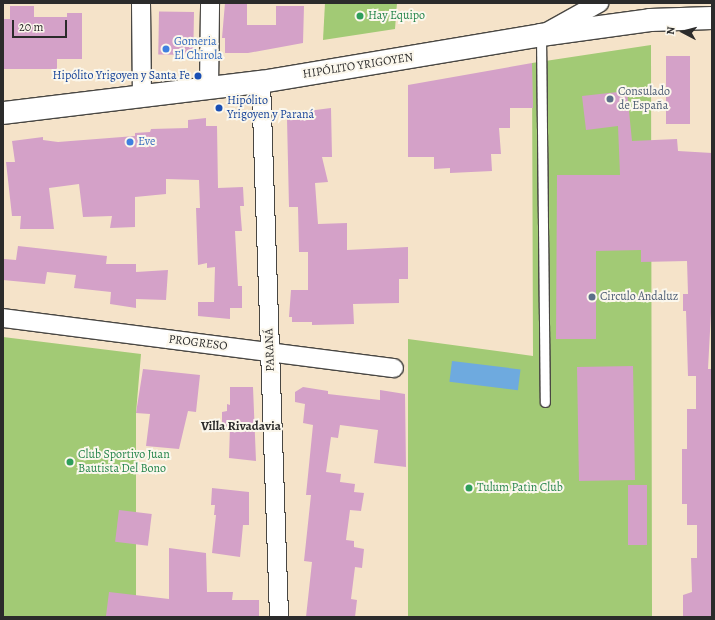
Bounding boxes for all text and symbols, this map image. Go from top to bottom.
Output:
place label: Hay Equipo [368,9,425,23]
marker: Hay Equipo [355,11,365,21]
scale bar [14,12,69,38]
north arrow [663,12,703,52]
text: 20 m [19,19,43,35]
text: N [663,26,678,35]
place label: Gomeria El Chirola [174,35,223,63]
marker: Gomeria El Chirola [161,44,171,54]
street label: HIPÓLITO YRIGOYEN [302,50,414,82]
place label: Hipólito Yrigoyen y Santa Fe [53,69,190,83]
marker: Hipólito Yrigoyen y Santa Fe [193,71,203,81]
place label: Consulado de España [618,85,670,113]
place label: Hipólito Yrigoyen y Paraná [227,94,314,122]
marker: Consulado de España [605,94,615,104]
marker: Hipólito Yrigoyen y Paraná [214,103,224,113]
place label: Eve [138,135,155,149]
marker: Eve [125,137,135,147]
place label: Circulo Andaluz [600,290,678,304]
marker: Circulo Andaluz [587,292,597,302]
street label: PARANÁ [262,328,278,372]
street label: PROGRESO [168,332,228,354]
district label: Villa Rivadavia [201,418,281,434]
place label: Club Sportivo Juan Bautista Del Bono [78,448,170,476]
marker: Club Sportivo Juan Bautista Del Bono [65,457,75,467]
place label: Tulum Patìn Club [477,481,563,495]
marker: Tulum Patìn Club [464,483,474,493]

